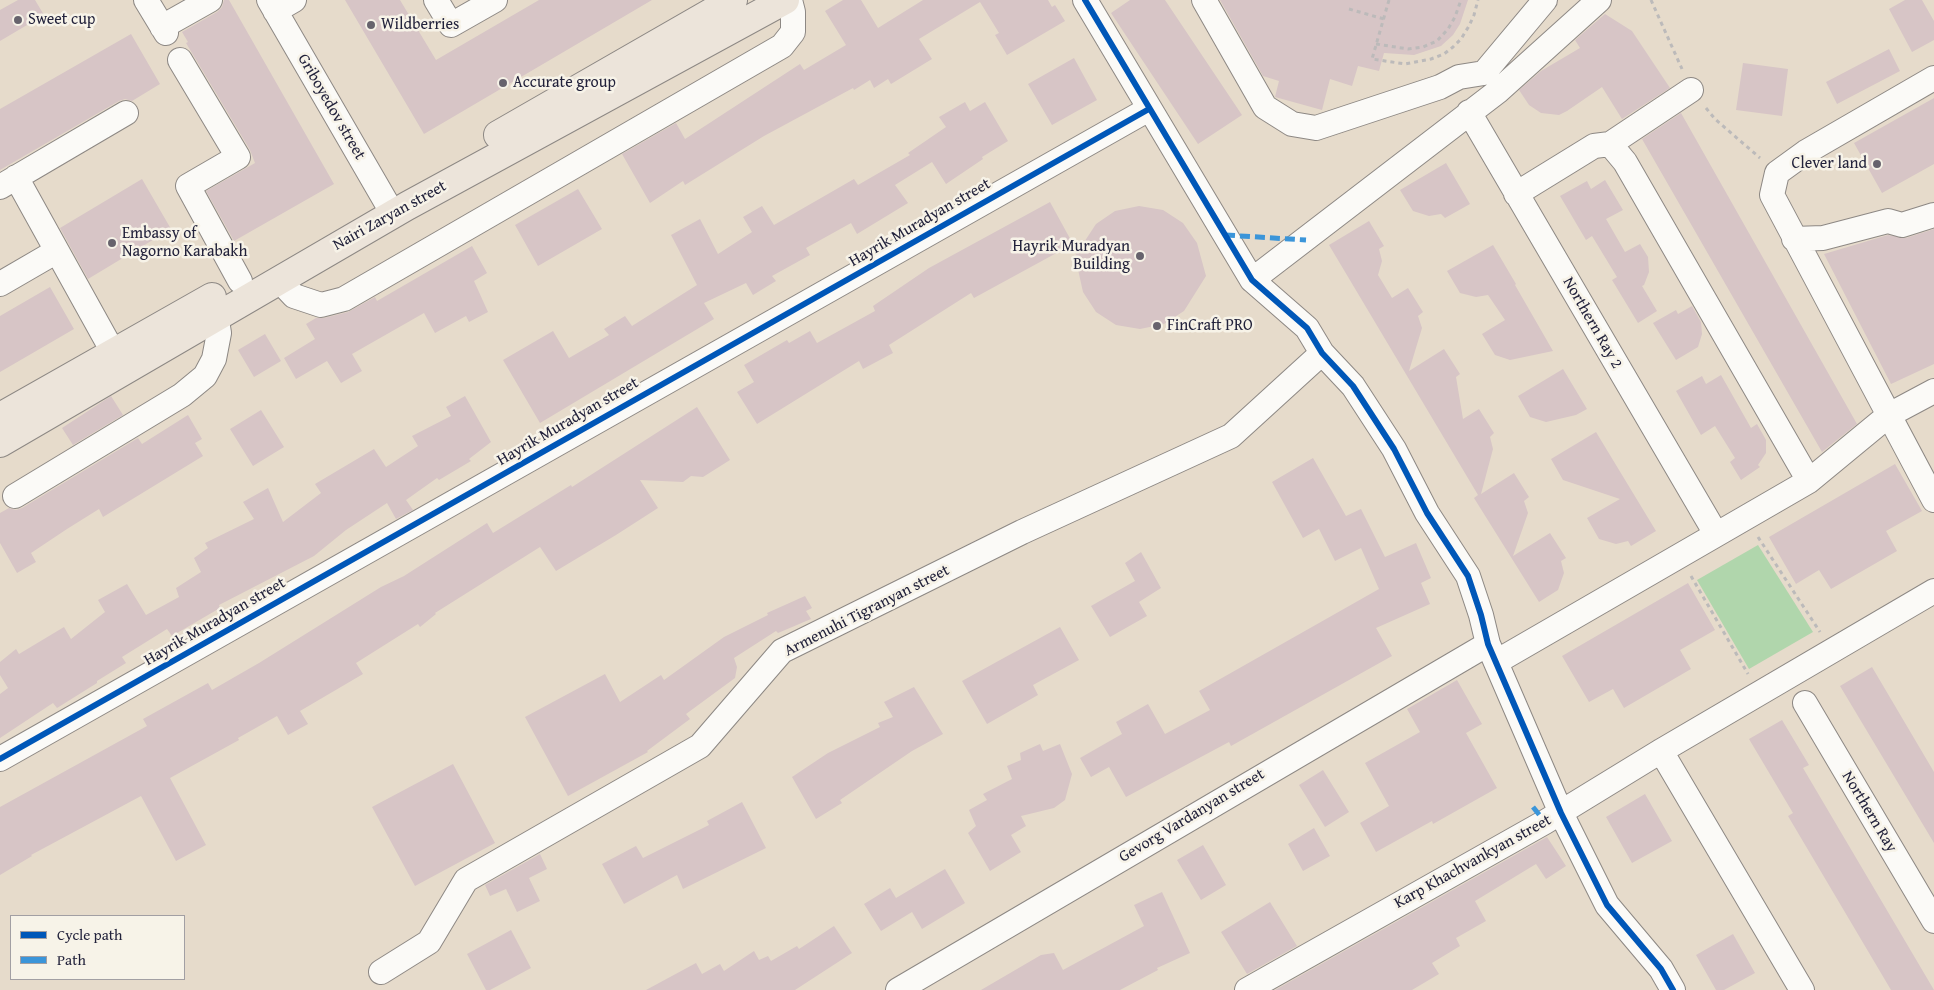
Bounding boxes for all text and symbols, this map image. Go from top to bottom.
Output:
place label: Sweet cup [28,10,95,30]
marker: Sweet cup [12,14,24,26]
place label: Wildberries [381,15,459,35]
marker: Wildberries [365,19,377,31]
street label: Griboyedov street [293,51,369,163]
place label: Accurate group [513,73,616,93]
marker: Accurate group [497,77,509,89]
place label: Clever land [1792,154,1867,174]
marker: Clever land [1871,158,1883,170]
street label: Hayrik Muradyan street [846,175,994,271]
street label: Nairi Zaryan street [330,177,450,255]
place label: Embassy of Nagorno Karabakh [122,224,247,262]
marker: Embassy of Nagorno Karabakh [106,237,118,249]
place label: Hayrik Muradyan Building [1013,237,1130,275]
marker: Hayrik Muradyan Building [1134,250,1146,262]
street label: Northern Ray 2 [1558,274,1626,372]
place label: FinCraft PRO [1167,316,1253,336]
marker: FinCraft PRO [1151,320,1163,332]
street label: Hayrik Muradyan street [494,374,642,470]
street label: Armenuhi Tigranyan street [781,561,953,661]
street label: Hayrik Muradyan street [141,574,289,670]
street label: Gevorg Vardanyan street [1116,765,1268,867]
street label: Northern Ray [1837,768,1901,856]
street label: Karp Khachvankyan street [1391,811,1555,913]
legend [10,915,185,980]
text: Cycle path [57,924,123,945]
text: Path [57,949,86,970]

